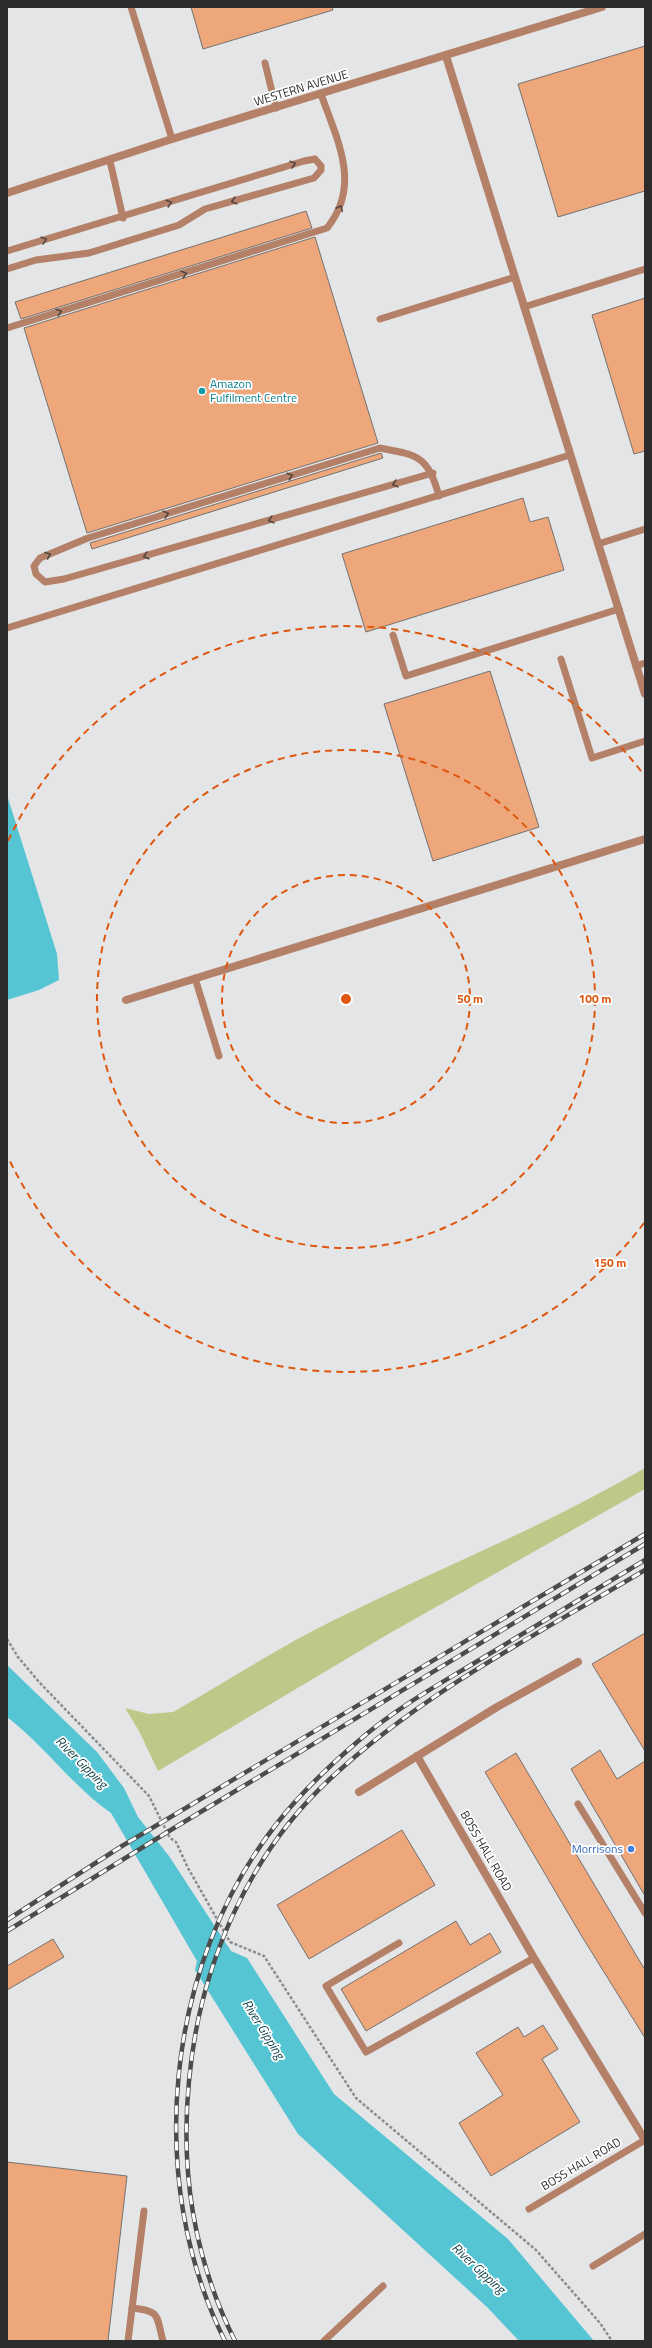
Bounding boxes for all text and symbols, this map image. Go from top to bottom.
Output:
street label: WESTERN AVENUE [251,64,351,111]
one-way arrow [289,161,296,169]
one-way arrow [230,196,237,205]
one-way arrow [165,199,172,208]
one-way arrow [335,204,343,212]
one-way arrow [41,236,48,245]
one-way arrow [180,270,187,279]
one-way arrow [56,308,63,317]
place label: Amazon Fulfilment Centre [210,374,297,407]
marker: Amazon Fulfilment Centre [197,386,207,396]
one-way arrow [286,472,293,481]
one-way arrow [392,479,399,488]
one-way arrow [162,510,169,519]
one-way arrow [267,515,274,524]
one-way arrow [45,551,52,559]
one-way arrow [142,551,149,560]
text: 50 m [457,989,483,1008]
text: 100 m [579,989,611,1008]
centre of rings [339,992,353,1006]
text: 150 m [594,1253,626,1272]
water label: River Gipping [51,1731,114,1794]
street label: BOSS HALL ROAD [456,1807,517,1895]
place label: Morrisons [572,1839,623,1858]
marker: Morrisons [626,1844,636,1854]
water label: River Gipping [238,1995,291,2064]
street label: BOSS HALL ROAD [537,2132,625,2195]
water label: River Gipping [448,2238,512,2299]

